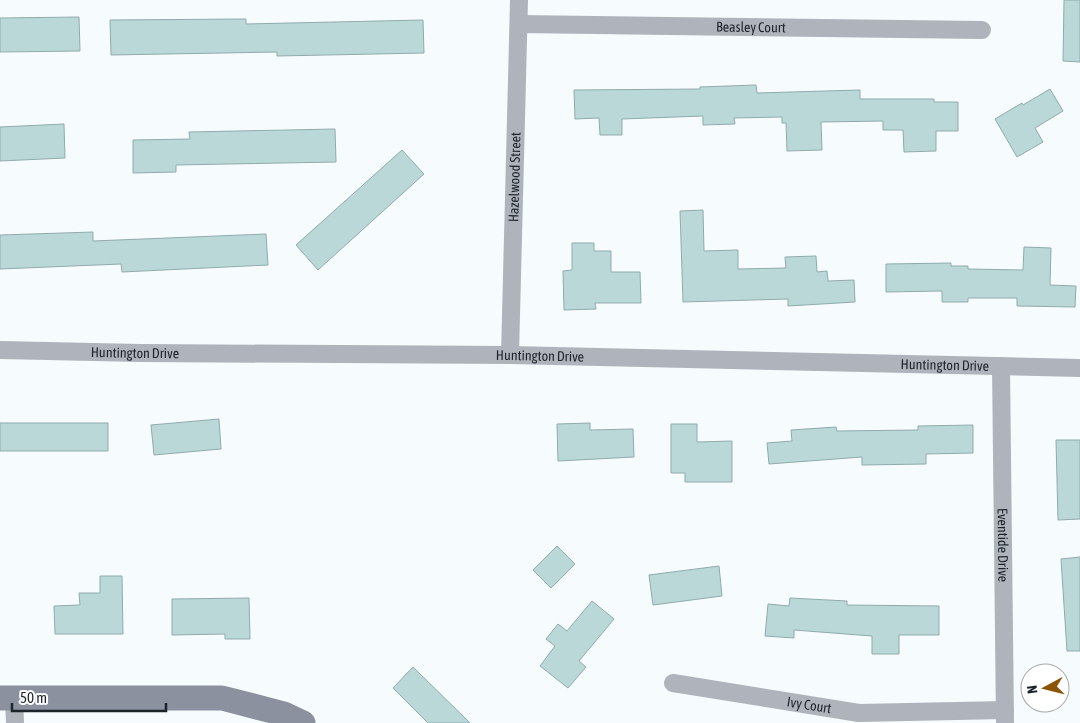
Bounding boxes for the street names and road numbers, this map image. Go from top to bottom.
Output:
street label: Beasley Court [716,19,786,35]
street label: Hazelwood Street [505,132,524,222]
street label: Huntington Drive [91,344,179,361]
street label: Huntington Drive [496,347,584,365]
street label: Huntington Drive [901,356,989,374]
street label: Eventide Drive [995,508,1011,582]
street label: Ivy Court [786,694,833,716]

